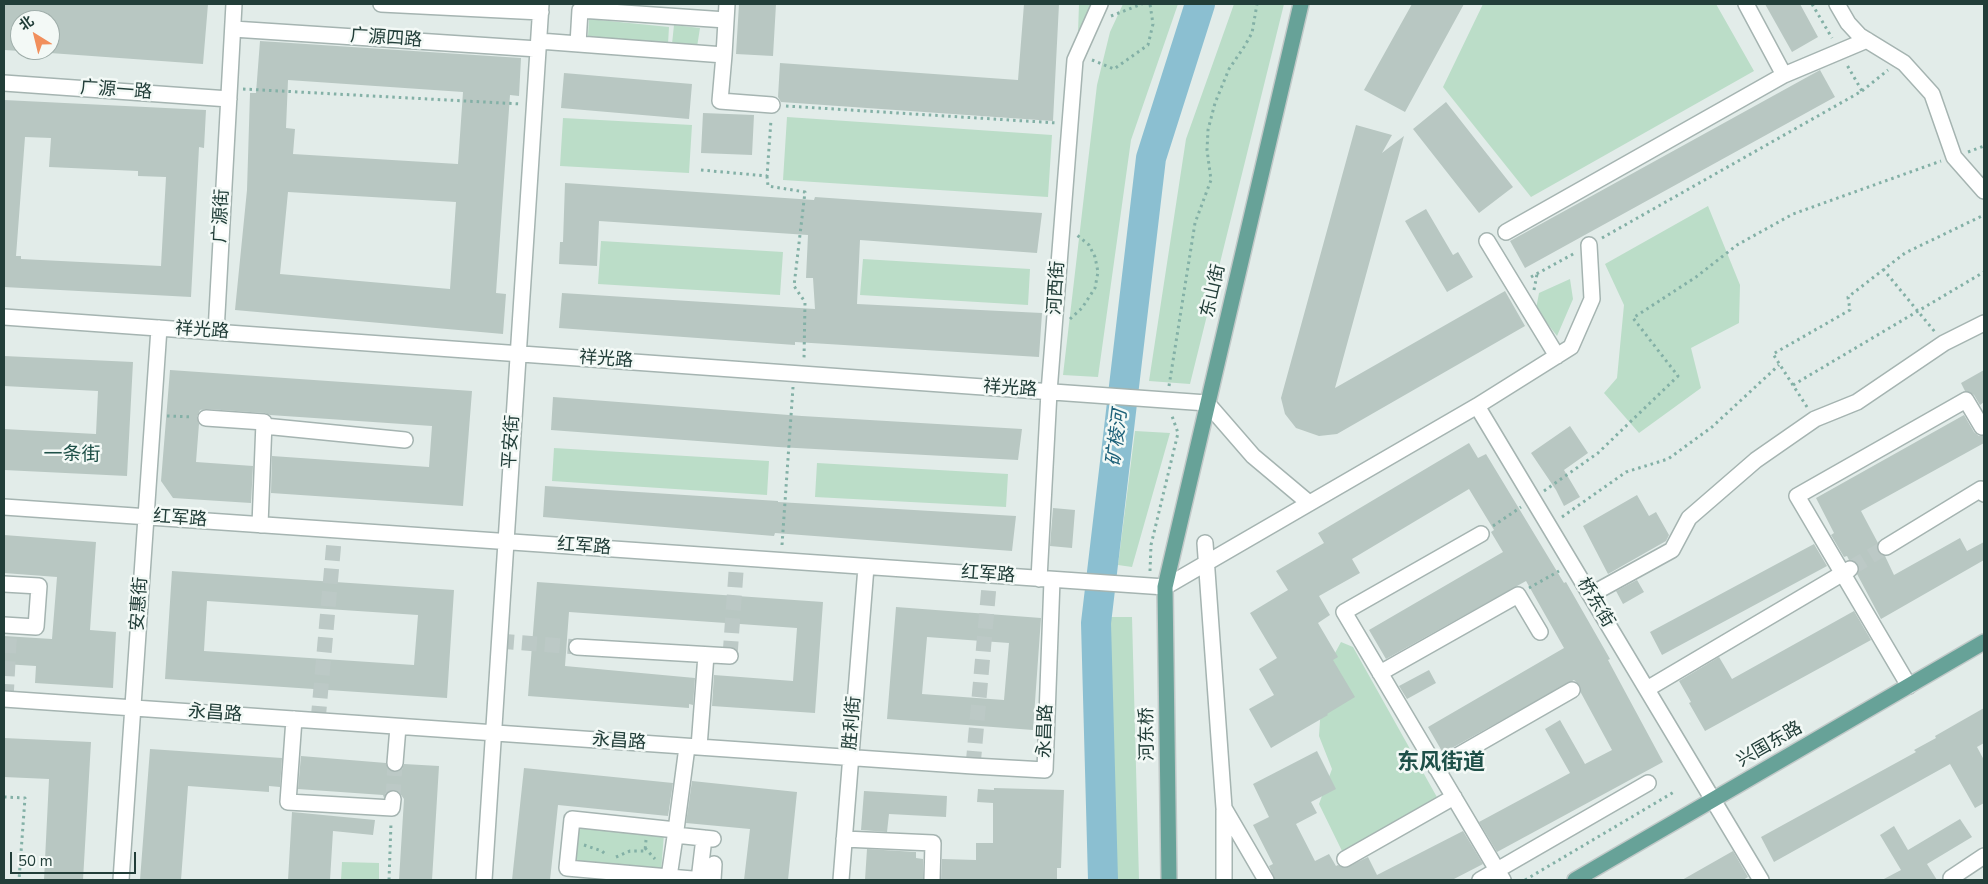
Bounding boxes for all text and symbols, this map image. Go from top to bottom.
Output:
north arrow [10,10,60,60]
text: 北 [15,11,38,35]
street label: 广源四路 [349,26,423,52]
street label: 广源一路 [79,78,153,104]
street label: 广源街 [210,188,234,244]
street label: 河西街 [1044,260,1070,316]
street label: 东山街 [1197,262,1231,320]
street label: 祥光路 [174,318,230,344]
street label: 祥光路 [578,347,634,373]
street label: 祥光路 [982,376,1038,402]
water label: 矿棱河 [1103,408,1133,468]
street label: 平安街 [499,414,525,470]
district label: 一条街 [44,444,100,466]
street label: 红军路 [152,506,208,532]
street label: 红军路 [556,534,612,560]
street label: 红军路 [960,562,1016,588]
street label: 桥东街 [1572,574,1618,632]
street label: 安惠街 [127,576,153,632]
street label: 胜利街 [840,695,866,751]
street label: 永昌路 [187,701,243,727]
street label: 永昌路 [1034,704,1058,758]
street label: 河东桥 [1137,707,1159,761]
street label: 兴国东路 [1733,718,1807,772]
street label: 永昌路 [591,729,647,755]
district label: 东风街道 [1397,751,1485,777]
scale bar [12,842,139,874]
text: 50 m [18,851,53,871]

